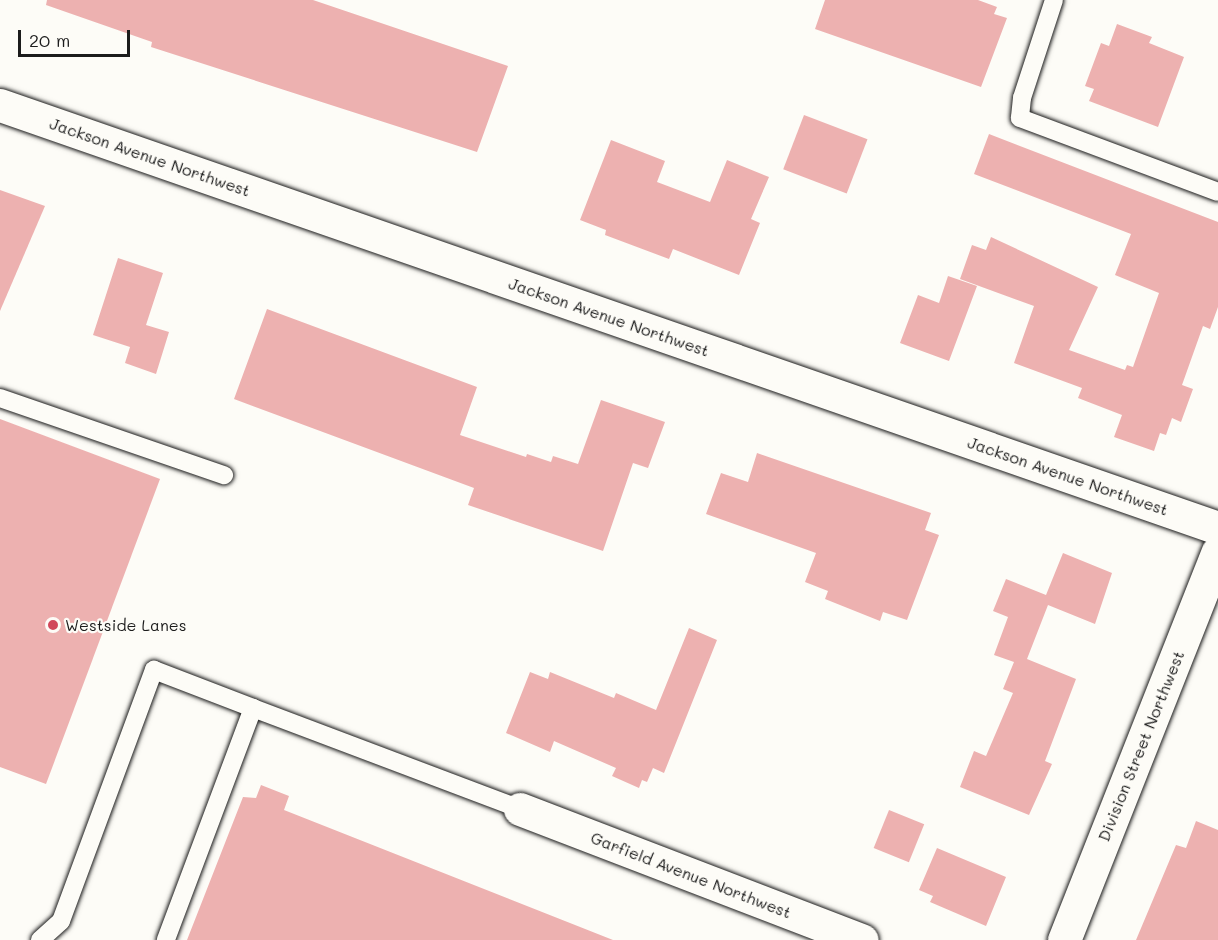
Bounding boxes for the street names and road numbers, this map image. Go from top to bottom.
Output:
street label: Jackson Avenue Northwest [47,114,253,200]
street label: Jackson Avenue Northwest [506,274,712,360]
street label: Jackson Avenue Northwest [965,433,1171,519]
street label: Division Street Northwest [1094,648,1188,844]
street label: Garfield Avenue Northwest [588,828,794,922]

